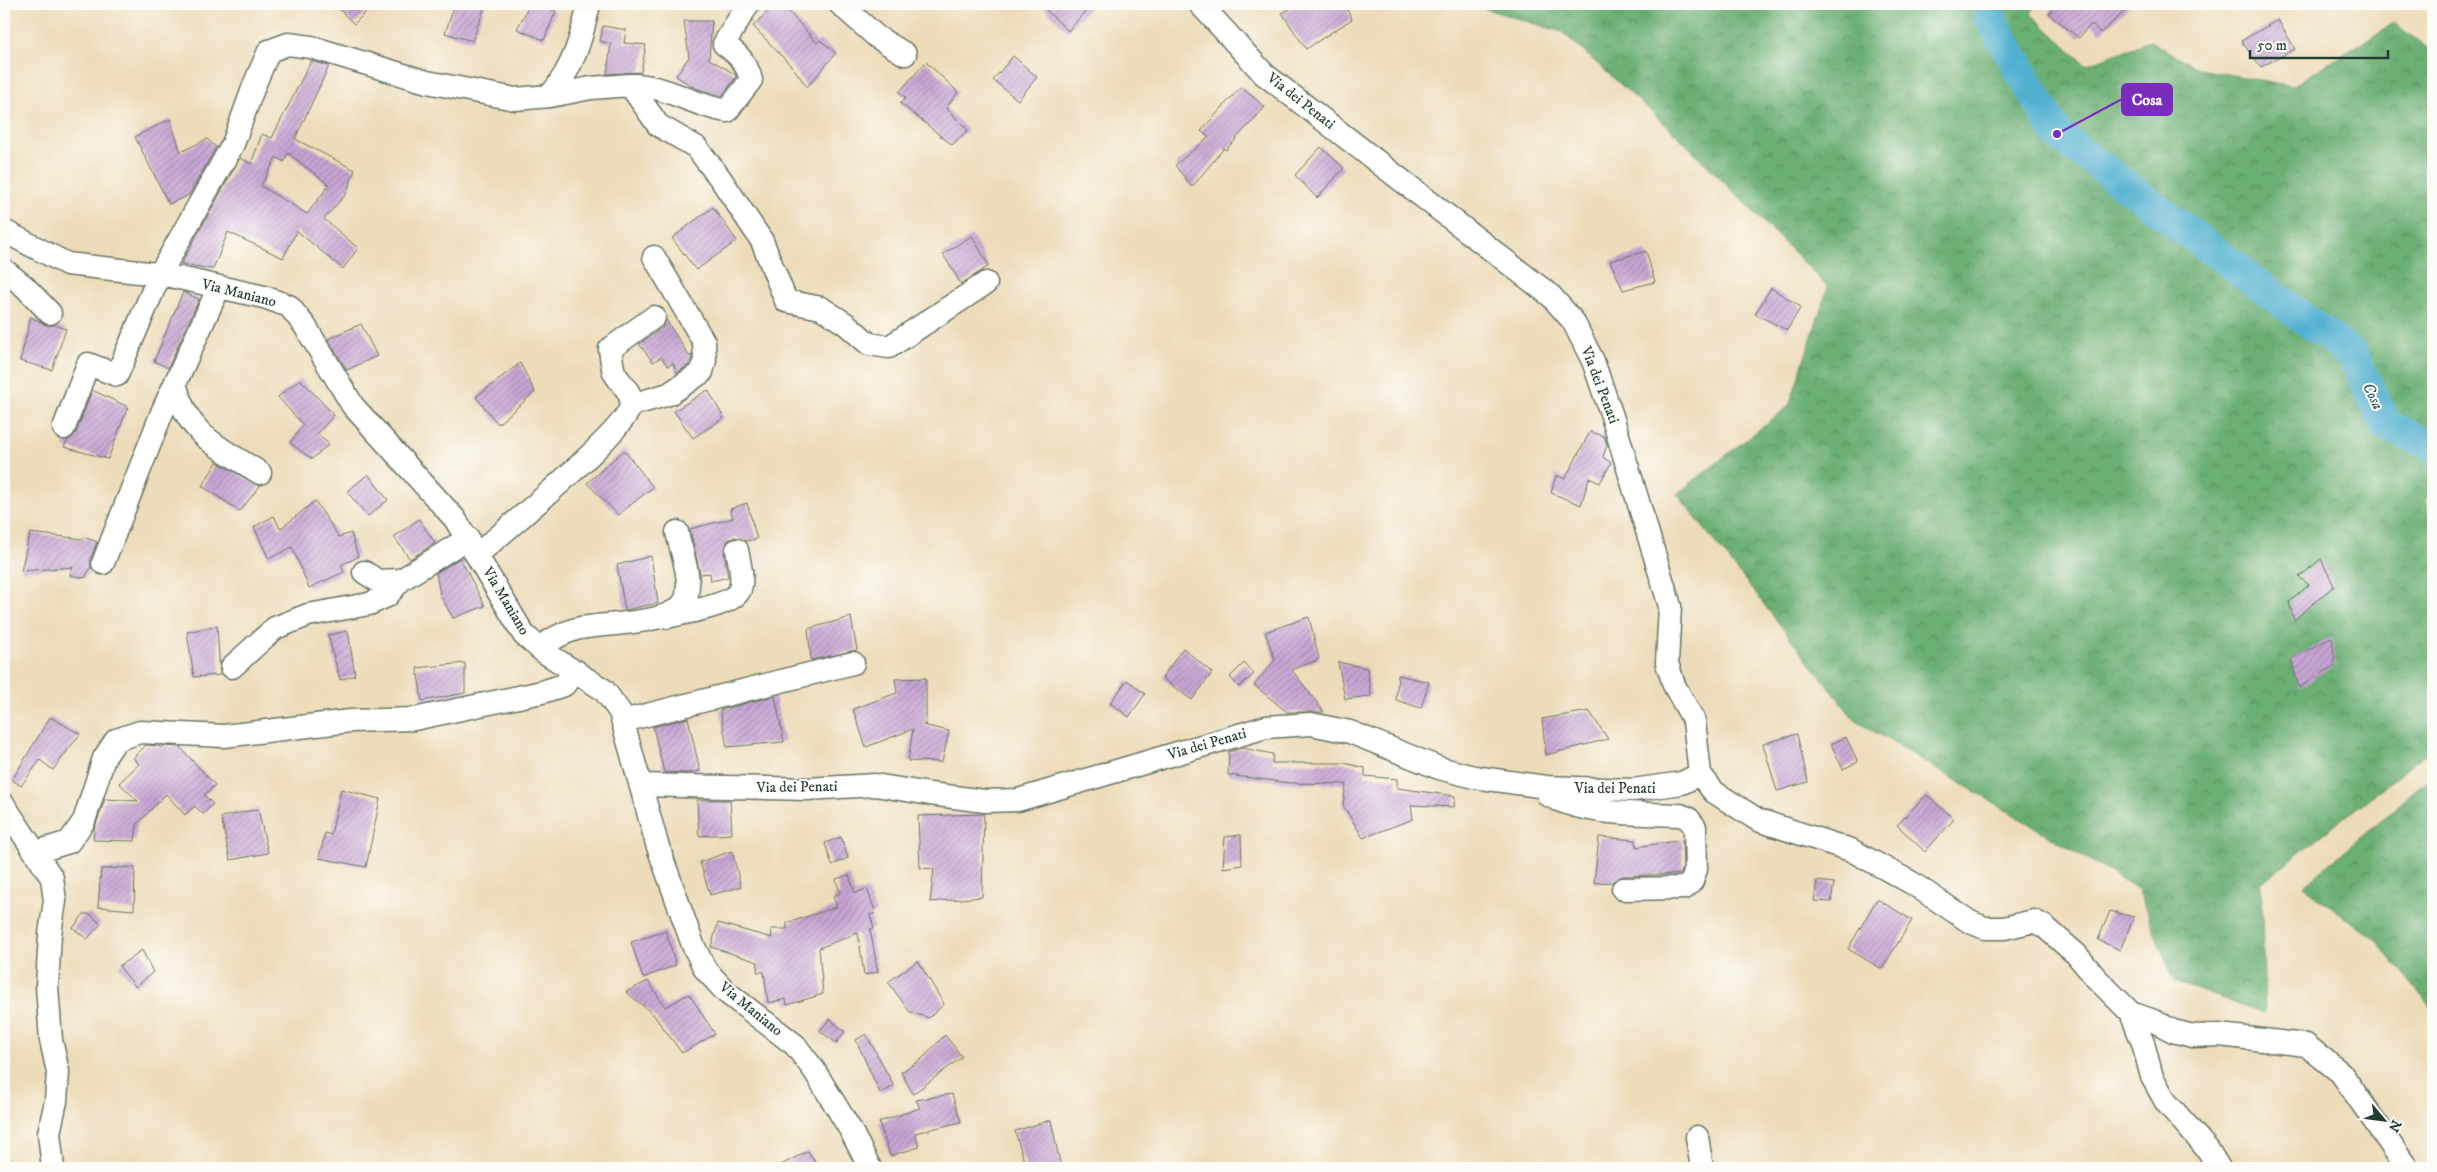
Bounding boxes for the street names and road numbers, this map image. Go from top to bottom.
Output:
street label: Via dei Penati [1262,68,1339,134]
street label: Via Maniano [199,274,278,311]
street label: Via dei Penati [1576,343,1623,426]
street label: Via Maniano [478,563,534,638]
street label: Via dei Penati [1164,724,1249,765]
street label: Via dei Penati [755,777,838,797]
street label: Via dei Penati [1573,779,1656,798]
street label: Via Maniano [715,977,787,1040]

